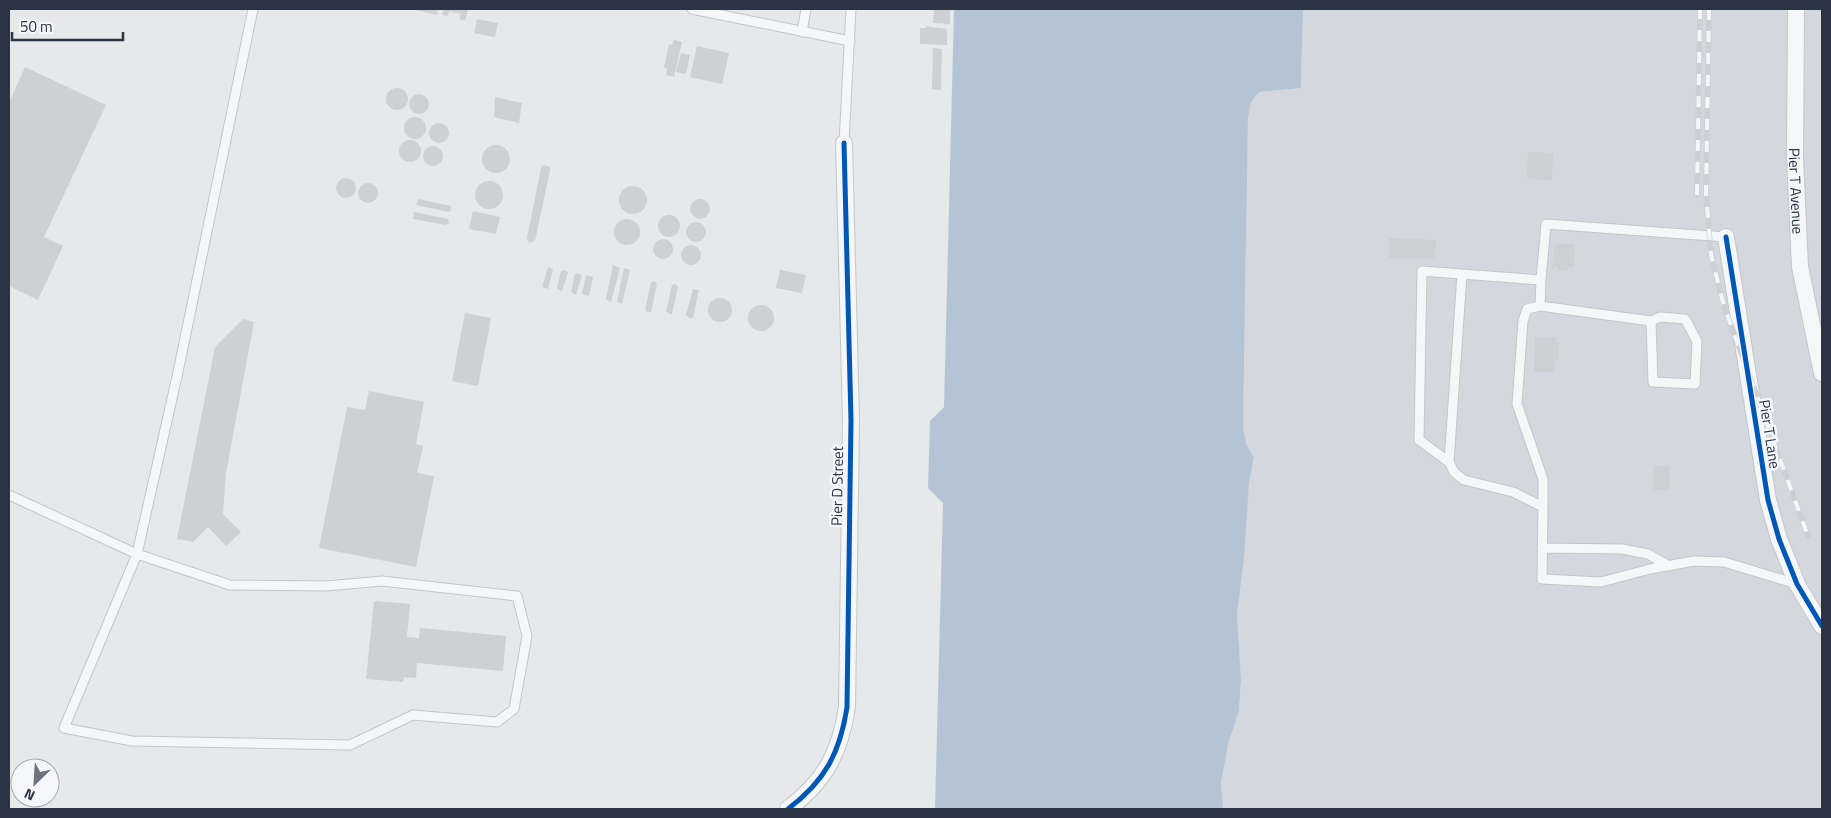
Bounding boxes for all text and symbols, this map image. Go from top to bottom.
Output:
scale bar [12,10,124,42]
text: 50 m [20,15,53,38]
street label: Pier T Avenue [1783,148,1810,235]
street label: Pier T Lane [1753,398,1787,470]
street label: Pier D Street [825,445,849,526]
north arrow [10,758,60,808]
text: N [20,784,38,807]

